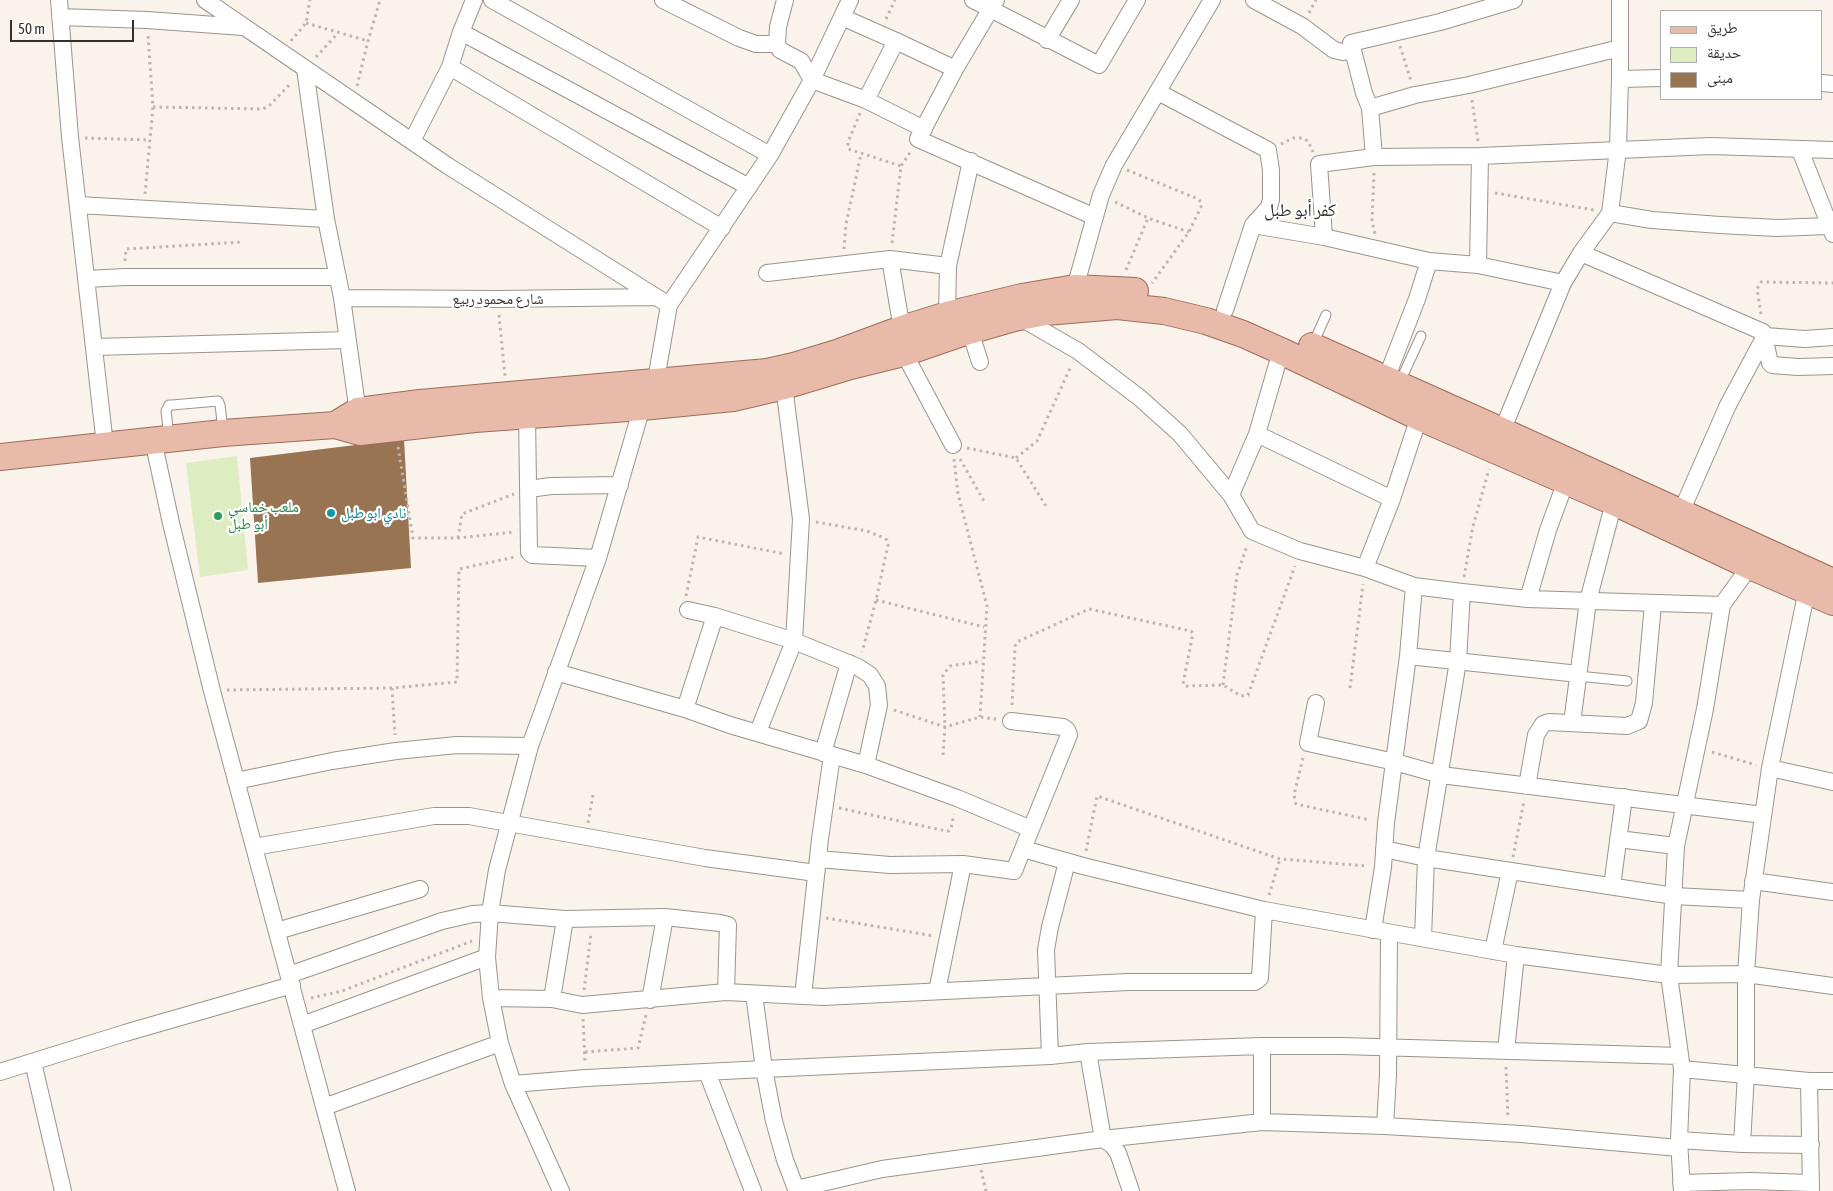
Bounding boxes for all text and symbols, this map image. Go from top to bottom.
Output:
scale bar [12,10,136,42]
legend [1660,10,1823,100]
text: طريق [1707,19,1738,36]
text: 50 m [18,20,45,37]
text: حديقة [1707,44,1741,61]
text: مبنى [1707,69,1733,86]
district label: كفر أبو طبل [1264,199,1336,221]
street label: شارع محمود ربيع [452,290,544,308]
place label: ملعب خماسي أبو طبل [228,498,299,533]
place label: نادي ابو طبل [341,504,406,522]
marker: نادي ابو طبل [325,507,337,519]
marker: ملعب خماسي أبو طبل [212,510,224,522]

